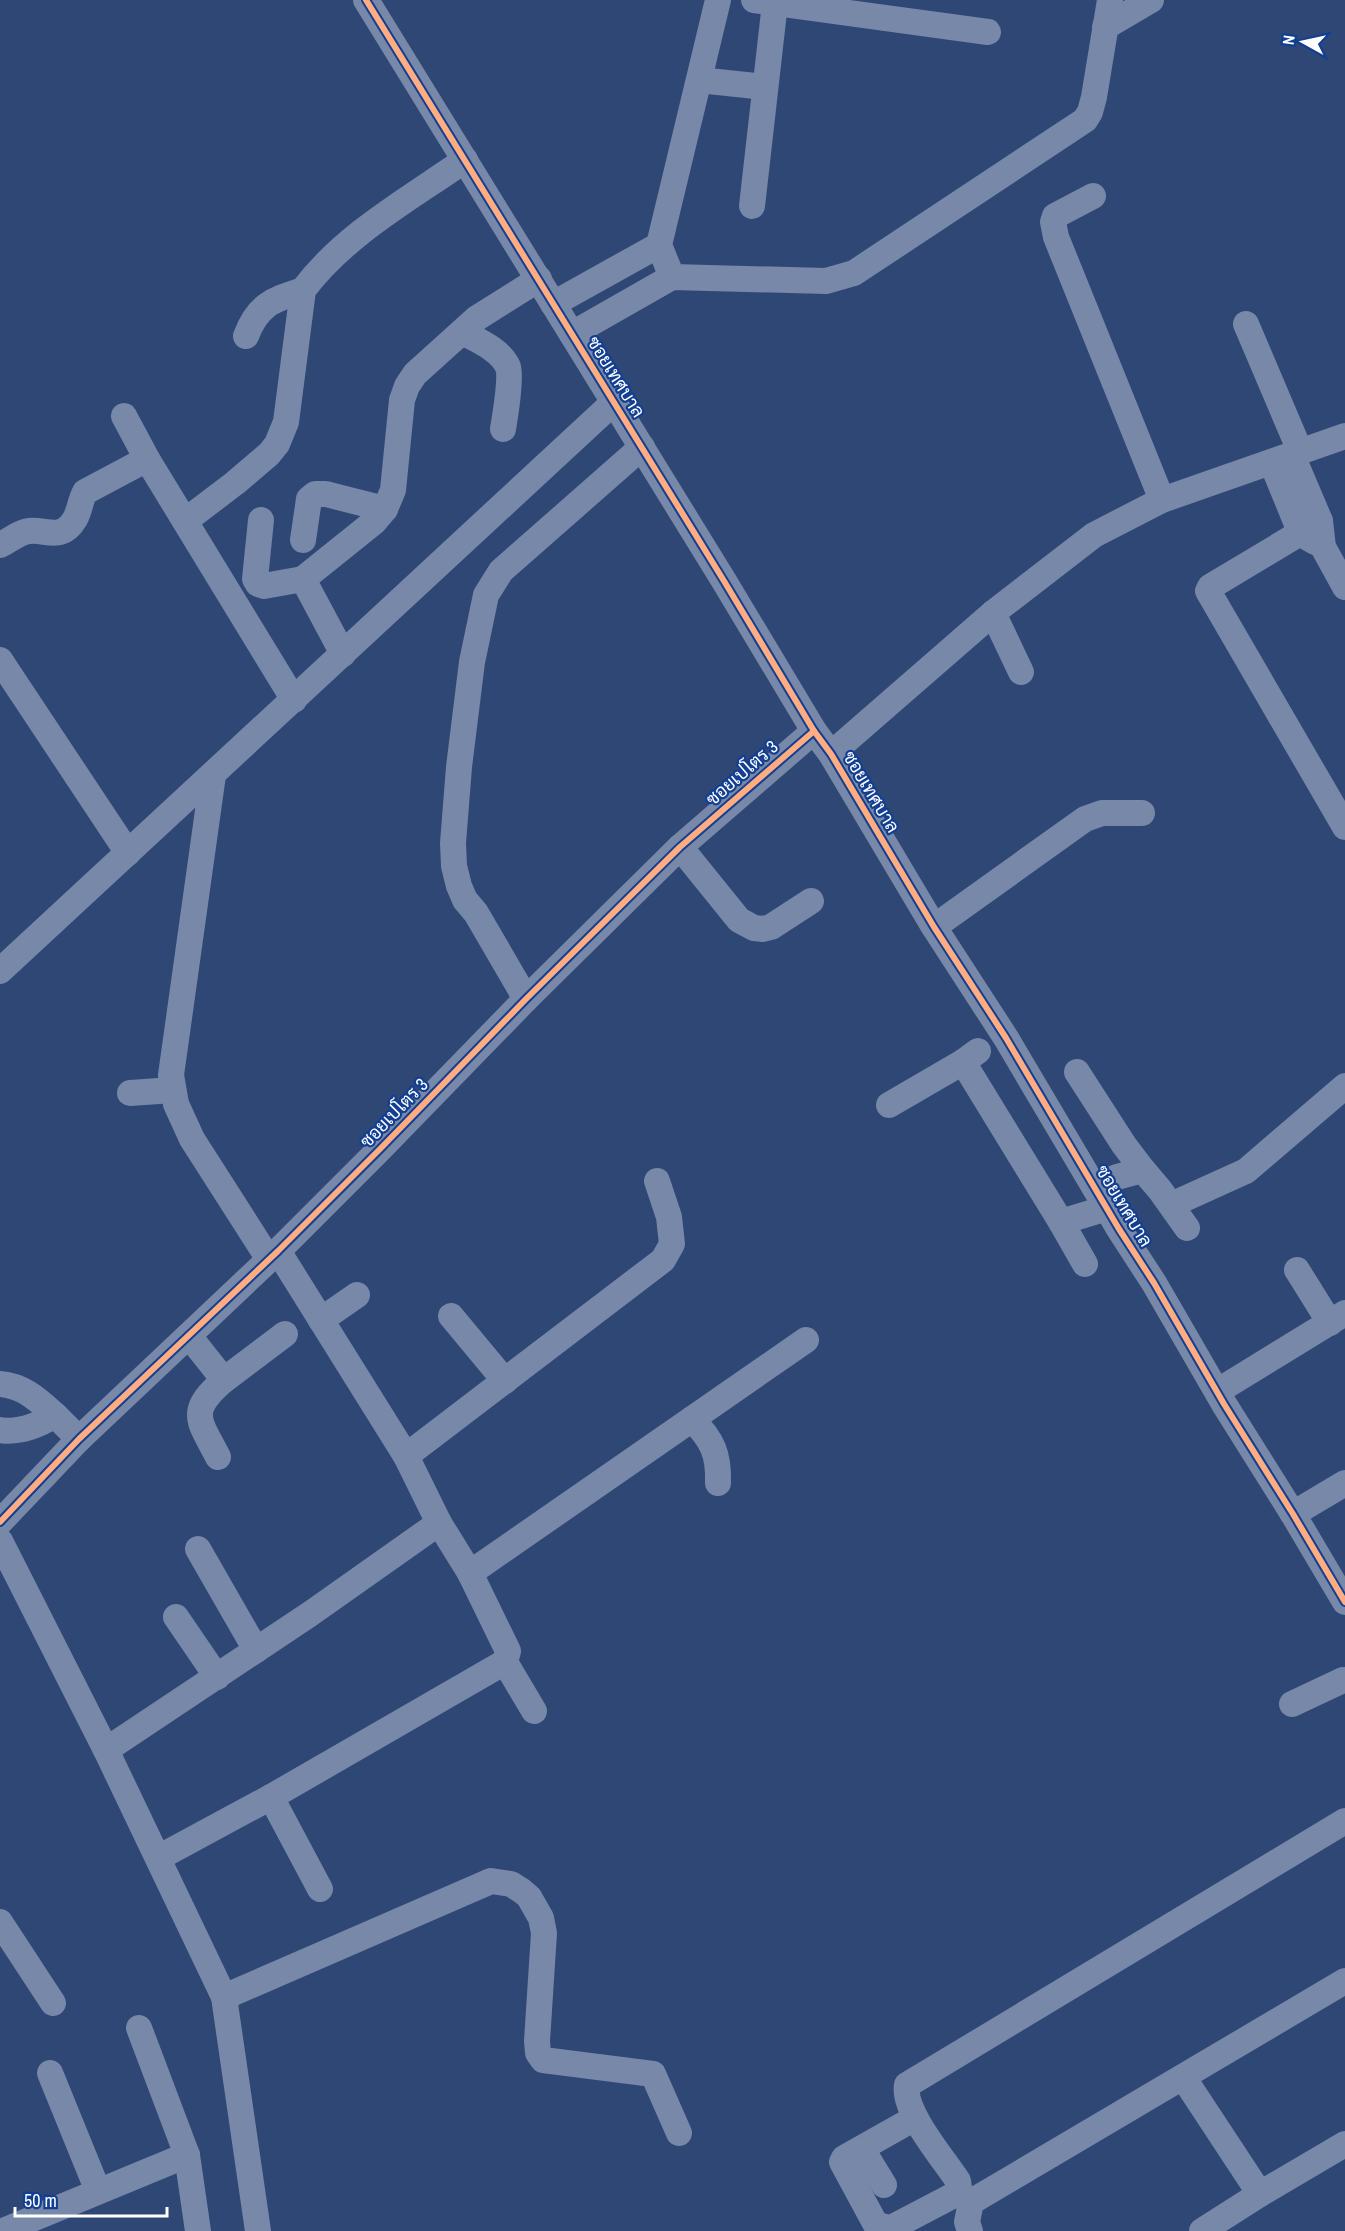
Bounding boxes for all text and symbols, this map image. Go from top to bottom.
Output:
north arrow [1273,12,1333,72]
text: N [1277,34,1300,46]
street label: ซอยเทศบาล [582,332,651,422]
street label: ซอยเปโตร 3 [700,734,783,811]
street label: ซอยเทศบาล [837,746,906,837]
street label: ซอยเปโตร 3 [354,1072,433,1153]
street label: ซอยเทศบาล [1090,1160,1159,1251]
scale bar [15,2180,166,2218]
text: 50 m [24,2188,57,2213]

